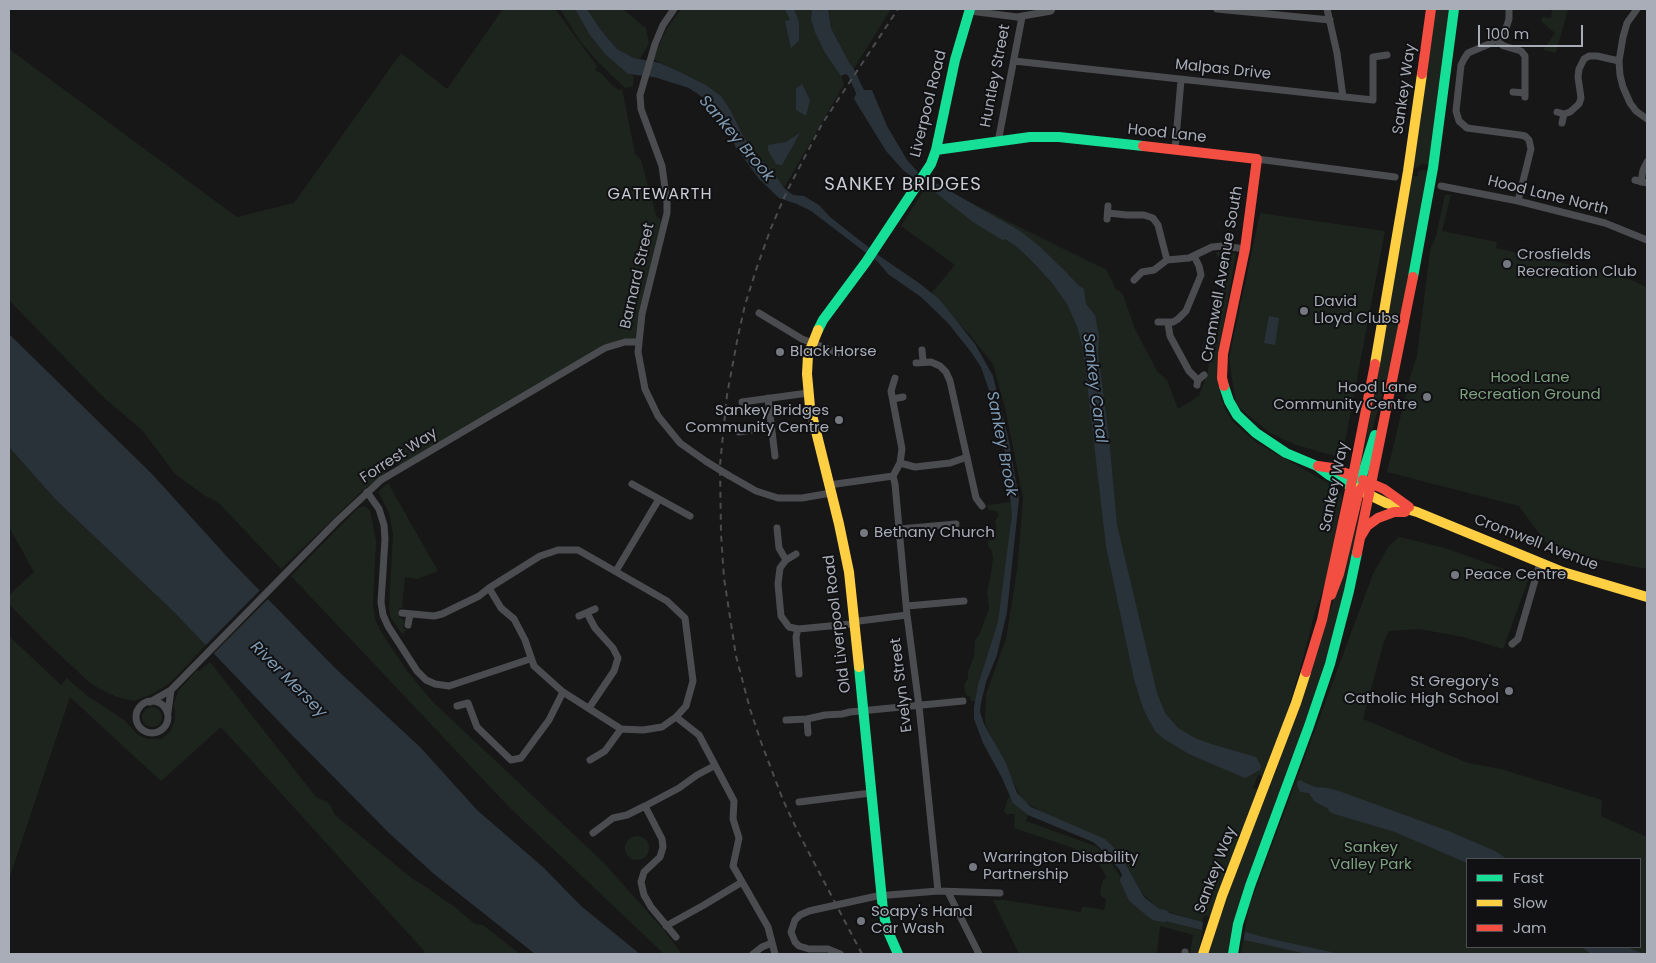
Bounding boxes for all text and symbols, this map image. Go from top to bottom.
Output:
scale bar [1481,15,1586,47]
street label: Huntley Street [977,23,1015,129]
text: 100 m [1486,23,1529,44]
street label: Sankey Way [1390,43,1420,135]
street label: Liverpool Road [907,49,951,159]
street label: Malpas Drive [1174,56,1272,84]
water label: Sankey Brook [694,92,778,186]
street label: Hood Lane [1127,121,1207,147]
street label: Hood Lane North [1486,172,1610,220]
district label: SANKEY BRIDGES [822,174,984,196]
street label: Cromwell Avenue South [1199,184,1247,364]
district label: GATEWARTH [606,185,714,205]
street label: Barnard Street [617,221,659,331]
place label: Crosfields Recreation Club [1517,246,1637,281]
marker: Crosfields Recreation Club [1501,258,1513,270]
place label: David Lloyd Clubs [1314,293,1399,328]
marker: David Lloyd Clubs [1298,305,1310,317]
water label: Sankey Canal [1078,332,1110,444]
place label: Black Horse [790,343,877,361]
marker: Black Horse [774,346,786,358]
park label: Hood Lane Recreation Ground [1459,369,1601,404]
place label: Hood Lane Community Centre [1273,379,1417,414]
water label: Sankey Brook [981,390,1021,498]
marker: Hood Lane Community Centre [1421,391,1433,403]
place label: Sankey Bridges Community Centre [685,402,829,437]
marker: Sankey Bridges Community Centre [833,414,845,426]
street label: Forrest Way [357,424,441,488]
street label: Sankey Way [1317,441,1353,533]
street label: Cromwell Avenue [1471,511,1601,575]
place label: Bethany Church [874,524,995,542]
marker: Bethany Church [858,527,870,539]
street label: Old Liverpool Road [821,554,855,694]
place label: Peace Centre [1465,566,1566,584]
marker: Peace Centre [1449,569,1461,581]
street label: Evelyn Street [887,637,917,733]
water label: River Mersey [246,638,330,722]
place label: St Gregory's Catholic High School [1344,673,1499,708]
marker: St Gregory's Catholic High School [1503,685,1515,697]
street label: Sankey Way [1191,824,1241,916]
park label: Sankey Valley Park [1330,839,1412,874]
place label: Warrington Disability Partnership [983,849,1138,884]
legend [1466,858,1641,948]
marker: Warrington Disability Partnership [967,861,979,873]
text: Fast [1513,867,1544,888]
text: Slow [1513,892,1547,913]
place label: Soapy's Hand Car Wash [871,903,973,938]
marker: Soapy's Hand Car Wash [855,915,867,927]
text: Jam [1513,917,1547,938]

